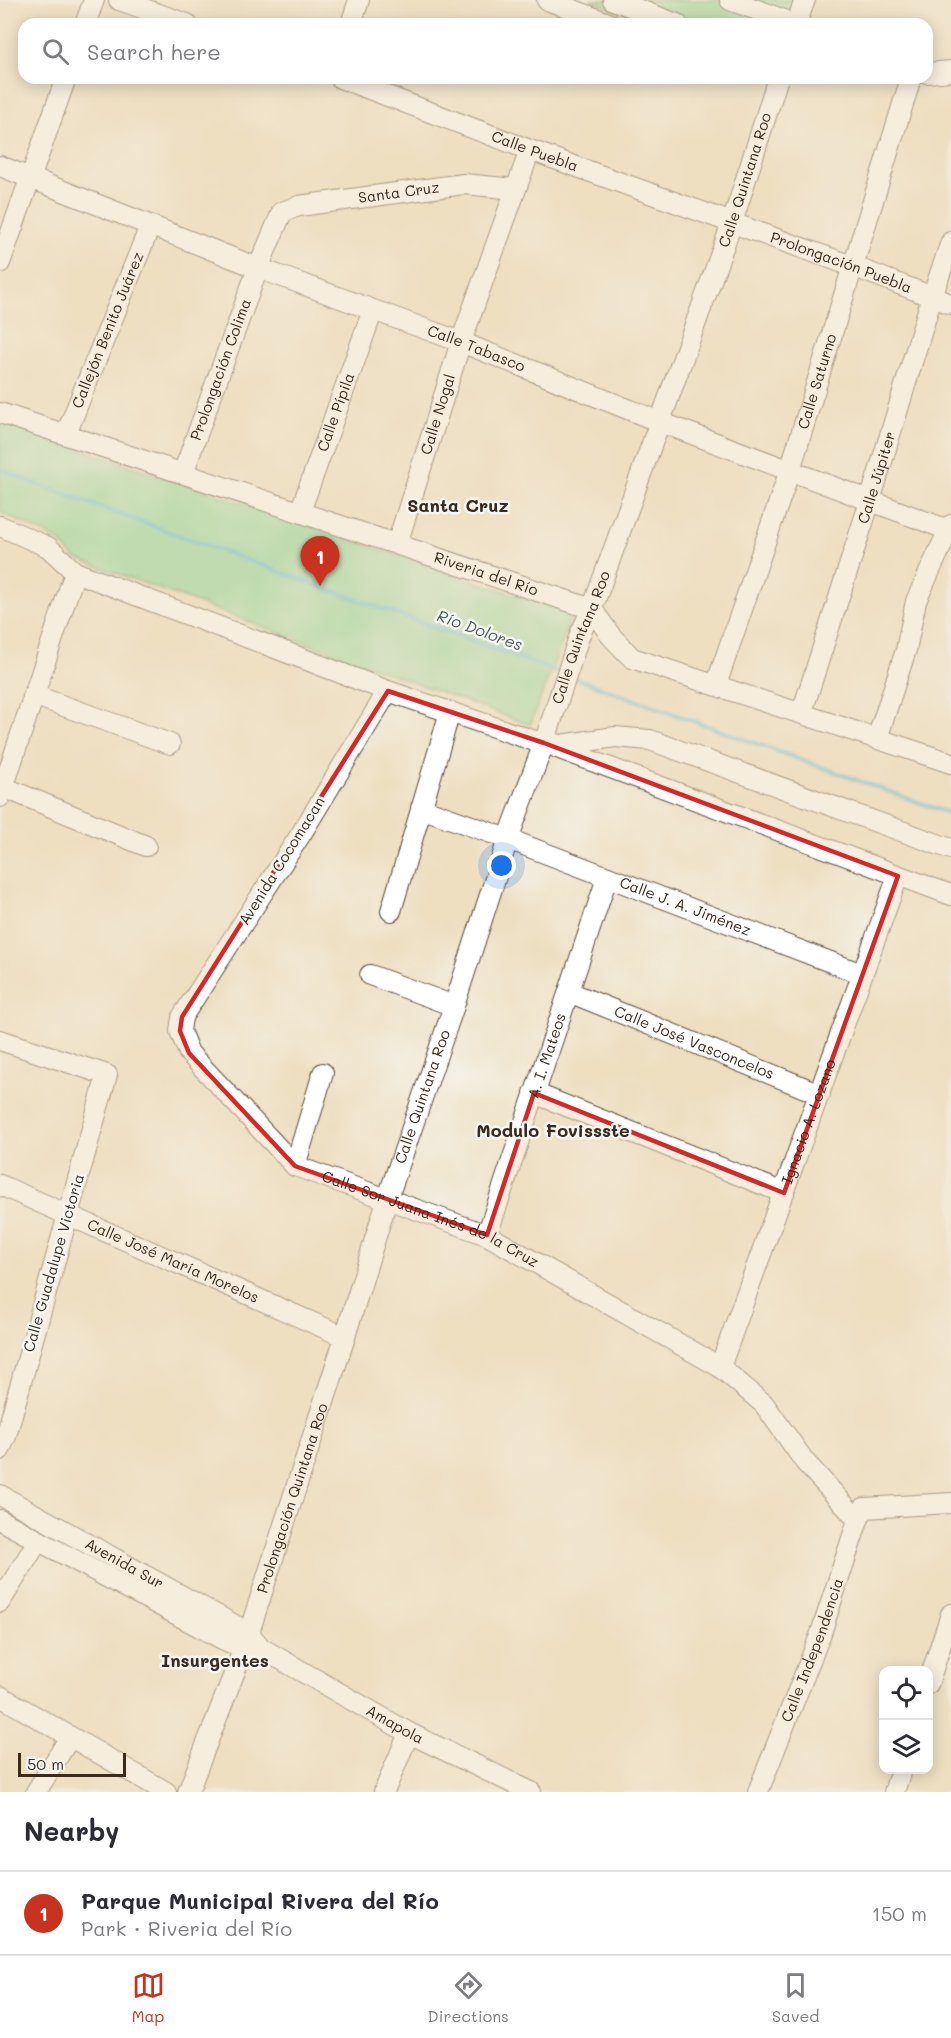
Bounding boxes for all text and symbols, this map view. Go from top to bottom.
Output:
search box [18,18,933,84]
icon: search [39,35,72,68]
text: Search here [87,37,221,66]
street label: Calle Quintana Roo [713,110,775,250]
street label: Calle Puebla [489,125,581,176]
street label: Santa Cruz [357,176,441,207]
street label: Prolongación Puebla [768,226,915,297]
street label: Callejón Benito Juárez [67,249,148,411]
street label: Prolongación Colima [185,296,255,443]
street label: Calle Tabasco [425,320,528,376]
street label: Calle Saturno [792,331,841,432]
street label: Calle Pípila [312,370,359,454]
street label: Calle Nogal [415,371,459,457]
street label: Calle Júpiter [852,429,900,526]
district label: Santa Cruz [407,493,509,517]
pin: 1 [300,536,340,586]
street label: Riveria del Río [432,546,541,600]
street label: Calle Quintana Roo [547,568,614,706]
water label: Río Dolores [434,604,526,655]
street label: Avenida Cocomacan [234,793,329,928]
your location [487,851,516,880]
street label: Calle J. A. Jiménez [617,872,754,940]
street label: Calle José Vasconcelos [612,1000,777,1083]
street label: A. I. Mateos [523,1010,570,1101]
street label: Calle Quintana Roo [389,1027,454,1166]
street label: Ignacio A. Lozano [776,1056,840,1186]
district label: Modulo Fovissste [476,1118,630,1142]
street label: Calle Sor Juana Inés de la Cruz [319,1165,543,1271]
street label: Calle Guadalupe Victoria [18,1171,88,1354]
street label: Calle José María Morelos [84,1214,262,1307]
street label: Prolongación Quintana Roo [251,1400,332,1596]
street label: Avenida Sur [82,1533,168,1593]
street label: Calle Independencia [776,1575,847,1725]
district label: Insurgentes [161,1648,269,1672]
map controls [879,1666,933,1774]
button: locate [879,1666,933,1720]
street label: Amapola [363,1700,427,1748]
button: layers [879,1720,933,1774]
scale bar [18,1750,126,1778]
text: 50 m [27,1753,64,1774]
text: Nearby [24,1814,119,1848]
text: Parque Municipal Rivera del Río [81,1886,439,1915]
text: 1 [39,1900,48,1926]
text: 150 m [872,1900,927,1926]
text: Park · Riveria del Río [81,1915,292,1941]
tab: Map [132,1969,165,2026]
tab: Directions [428,1969,509,2026]
tab: Saved [772,1969,819,2026]

